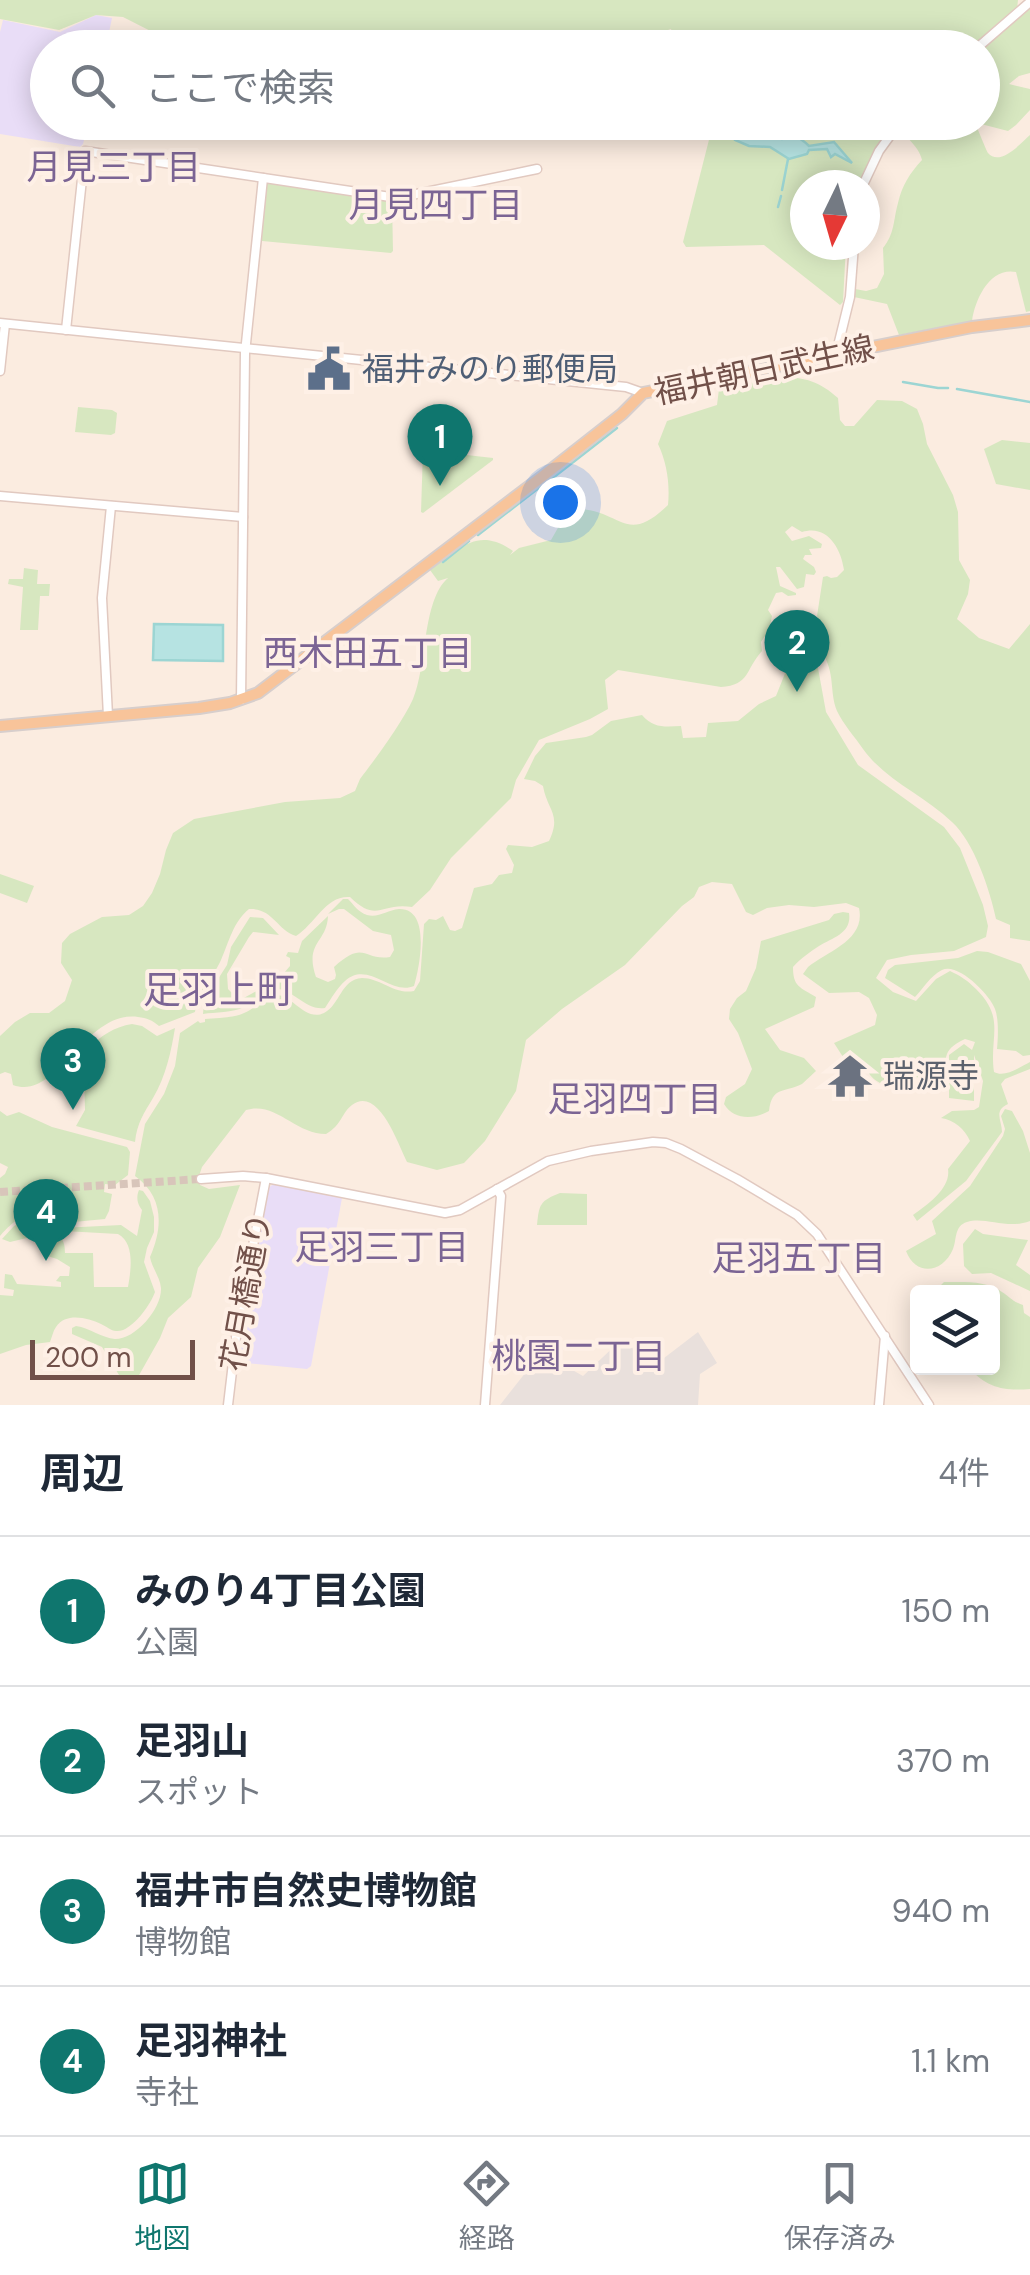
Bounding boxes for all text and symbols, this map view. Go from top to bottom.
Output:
search box [30,30,1000,140]
icon: search [65,58,120,113]
text: ここで検索 [145,63,335,113]
district label: 月見三丁目 [26,144,202,190]
north arrow [790,170,880,260]
district label: 月見四丁目 [348,182,524,228]
street label: 福井朝日武生線 [650,326,878,414]
public building icon: 福井みのり郵便局 [305,345,353,393]
place label: 福井みのり郵便局 [362,348,618,390]
pin: 1 [408,404,472,486]
your location [535,477,586,528]
pin: 2 [764,610,830,692]
district label: 西木田五丁目 [263,630,473,676]
district label: 足羽上町 [143,965,295,1015]
pin: 3 [40,1028,106,1110]
temple icon: 瑞源寺 [826,1052,874,1100]
place label: 瑞源寺 [883,1055,979,1097]
district label: 足羽四丁目 [547,1076,723,1122]
pin: 4 [13,1178,78,1261]
street label: 花月橋通り [211,1210,281,1374]
district label: 足羽三丁目 [294,1224,470,1270]
district label: 足羽五丁目 [711,1235,887,1281]
map controls [910,1285,1000,1375]
button: layers [910,1285,1000,1375]
district label: 桃園二丁目 [491,1333,667,1379]
scale bar [30,1335,195,1380]
text: 200 m [45,1339,132,1376]
text: 周辺 [40,1446,124,1501]
text: 4件 [939,1452,990,1494]
text: みのり4丁目公園 [135,1566,426,1616]
text: 1 [67,1590,78,1632]
text: 150 m [902,1590,990,1632]
text: 公園 [135,1621,199,1663]
text: 足羽山 [135,1716,249,1766]
text: 2 [63,1740,82,1782]
text: 370 m [896,1740,990,1782]
text: スポット [135,1771,263,1813]
text: 福井市自然史博物館 [135,1866,477,1916]
text: 3 [63,1890,82,1932]
text: 940 m [892,1890,990,1932]
text: 博物館 [135,1921,231,1963]
text: 足羽神社 [135,2016,287,2066]
text: 4 [62,2040,83,2082]
text: 1.1 km [911,2040,990,2082]
text: 寺社 [135,2071,199,2113]
tab: 地図 [134,2156,190,2257]
tab: 経路 [459,2156,515,2257]
tab: 保存済み [784,2156,896,2257]

